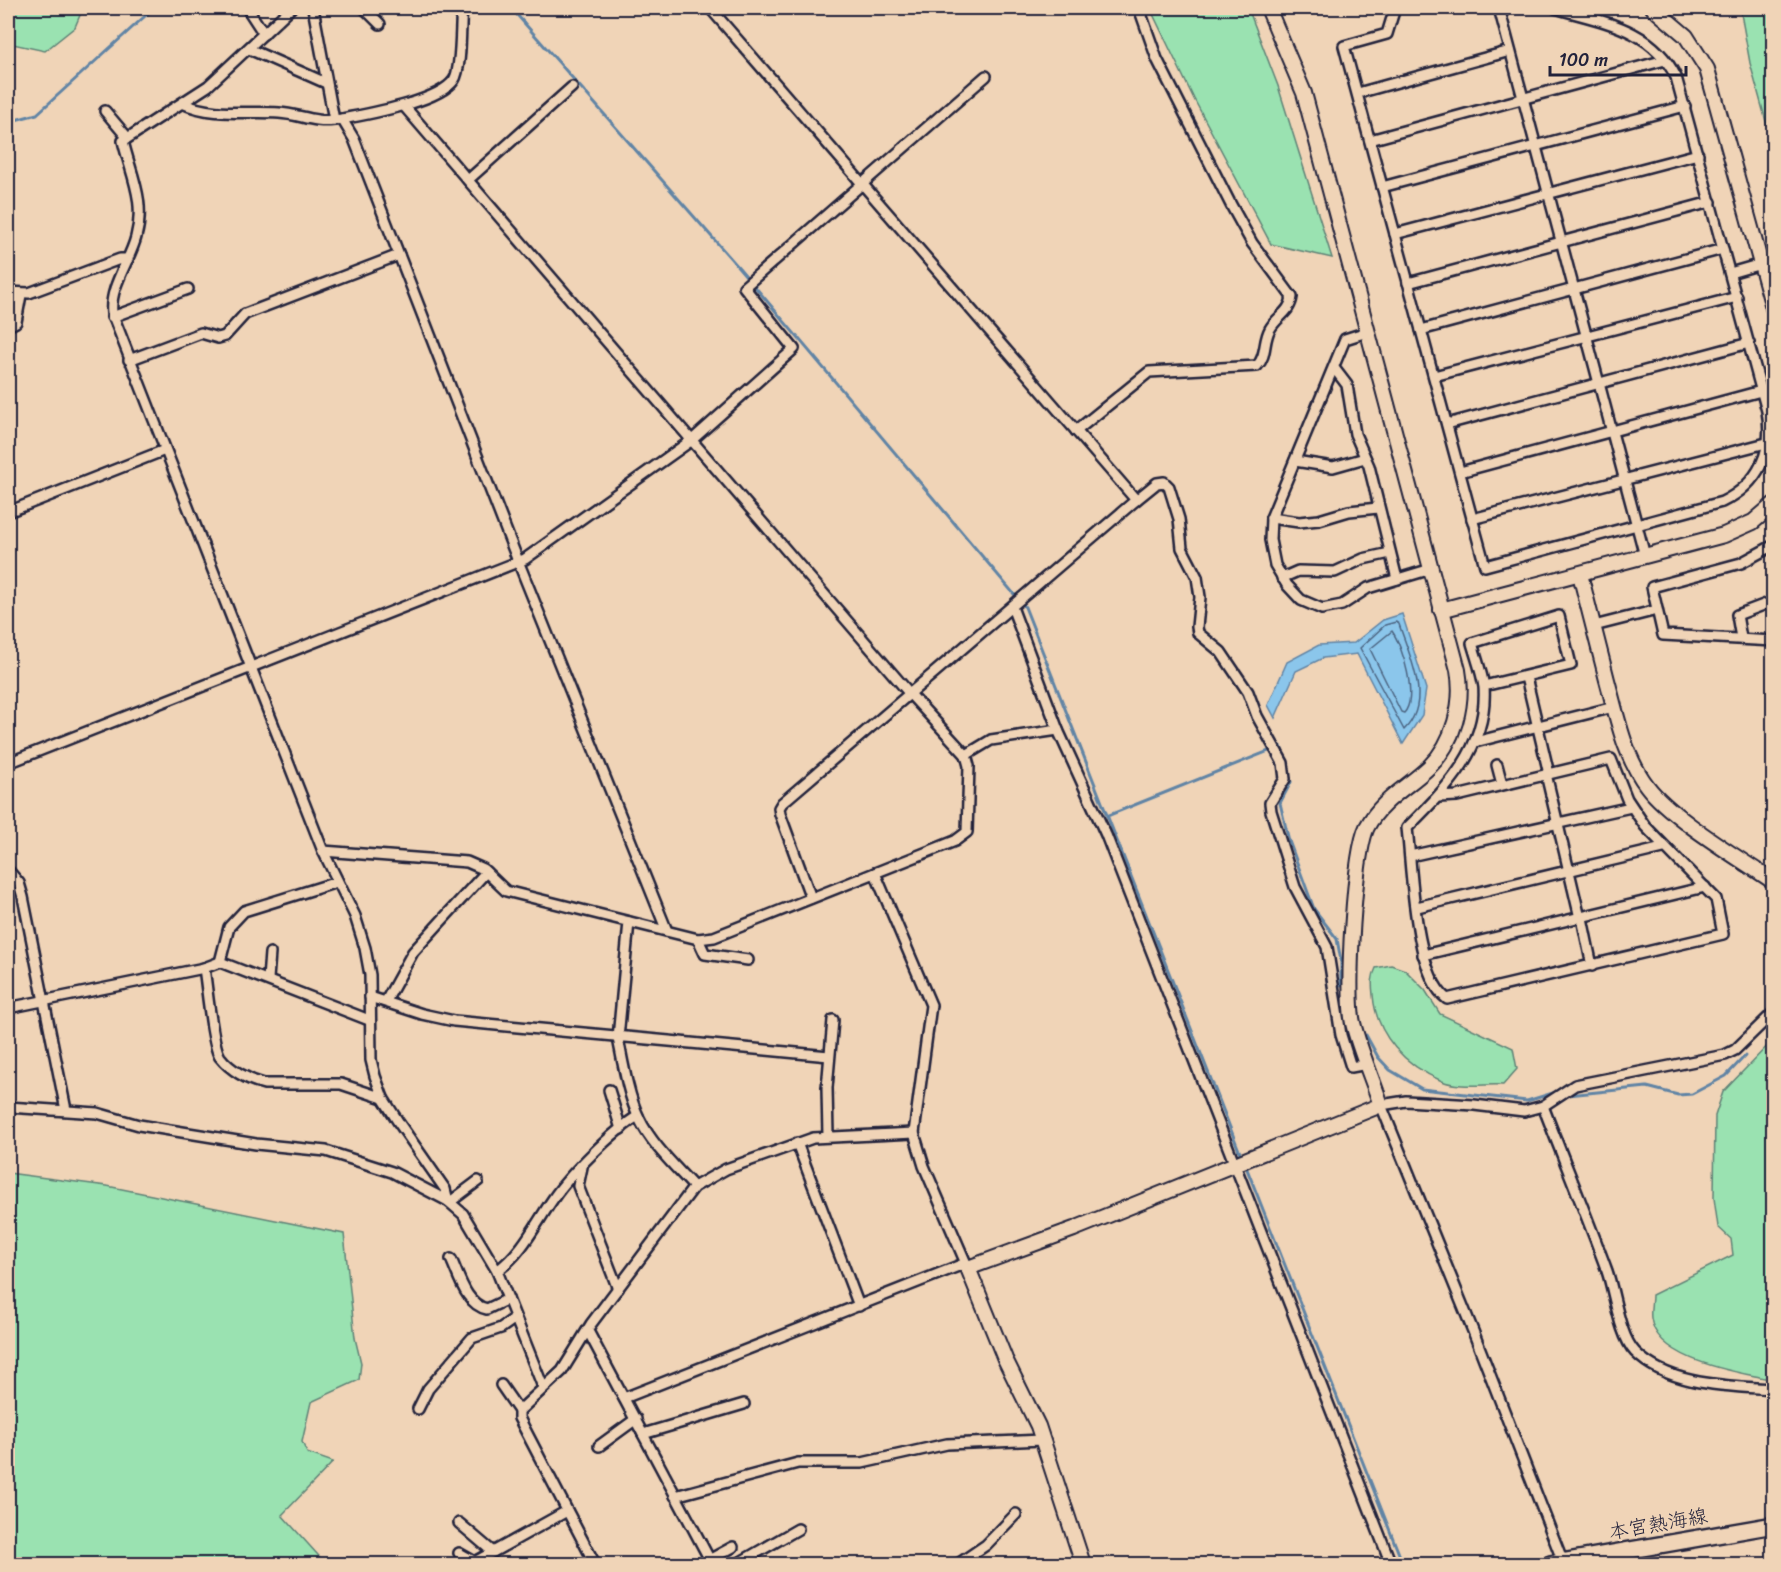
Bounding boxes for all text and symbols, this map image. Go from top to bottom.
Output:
scale bar [1550,39,1686,77]
text: 100 m [1559,44,1608,76]
street label: 本宮熱海線 [1606,1498,1710,1550]

